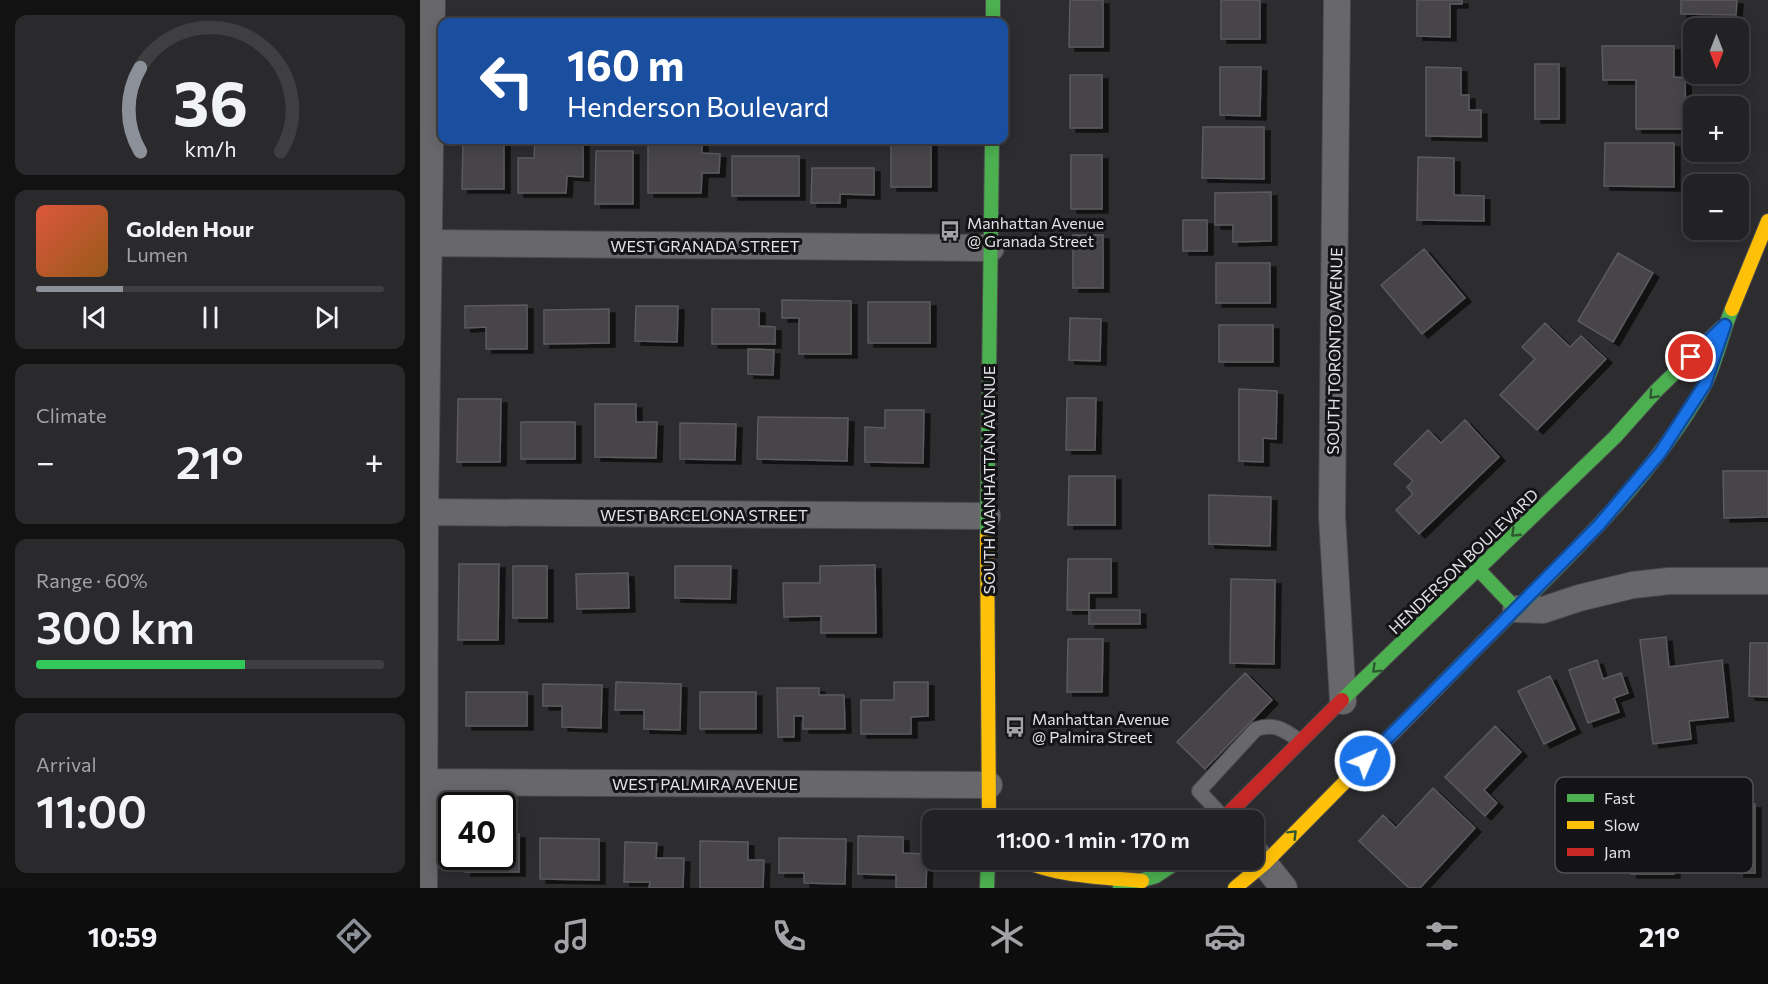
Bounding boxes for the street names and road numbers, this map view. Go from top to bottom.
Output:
street label: WEST GRANADA STREET [610,236,800,255]
street label: SOUTH TORONTO AVENUE [1323,247,1345,455]
street label: SOUTH MANHATTAN AVENUE [979,366,998,594]
street label: HENDERSON BOULEVARD [1384,485,1542,637]
street label: WEST BARCELONA STREET [600,505,808,524]
street label: WEST PALMIRA AVENUE [612,774,798,793]

